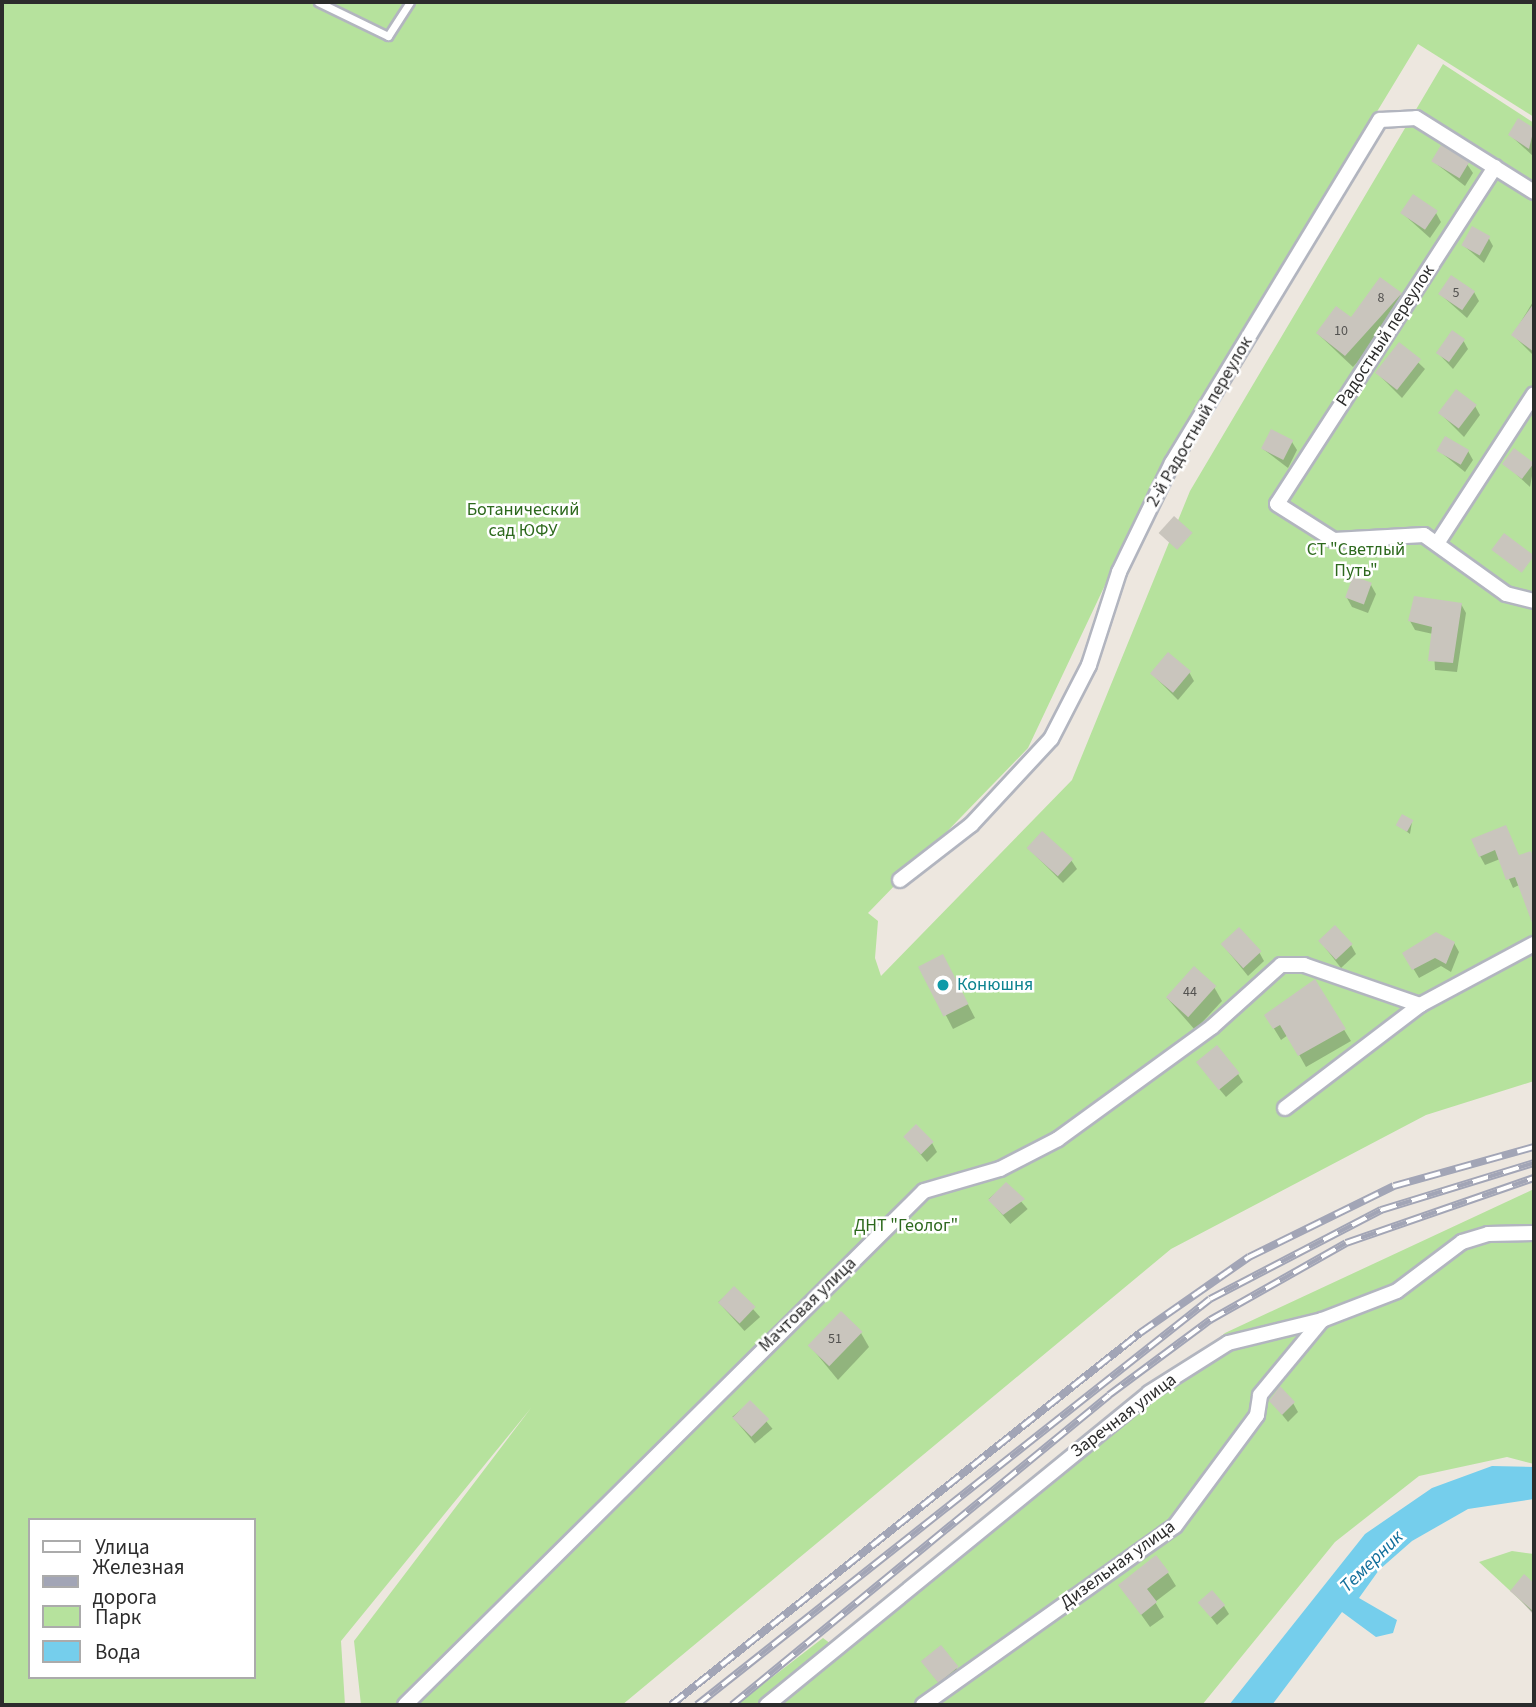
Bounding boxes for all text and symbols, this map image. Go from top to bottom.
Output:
street label: Радостный переулок [1332,261,1440,411]
house number: 5 [1453,285,1459,301]
house number: 8 [1378,290,1384,306]
house number: 10 [1334,323,1348,339]
street label: 2-й Радостный переулок [1142,333,1258,511]
park label: Ботанический сад ЮФУ [467,500,579,542]
park label: СТ "Светлый Путь" [1307,540,1405,582]
place label: Конюшня [957,974,1033,996]
marker: Конюшня [935,977,951,993]
house number: 44 [1183,984,1197,1000]
park label: ДНТ "Геолог" [854,1215,958,1237]
street label: Мачтовая улица [755,1253,861,1357]
house number: 51 [828,1331,842,1347]
street label: Заречная улица [1067,1369,1181,1463]
street label: Дизельная улица [1056,1516,1180,1614]
legend [28,1518,256,1679]
water label: Темерник [1336,1526,1408,1598]
text: Улица [95,1532,150,1562]
text: Железная дорога [93,1552,185,1612]
text: Парк [95,1602,141,1632]
text: Вода [95,1637,141,1667]

